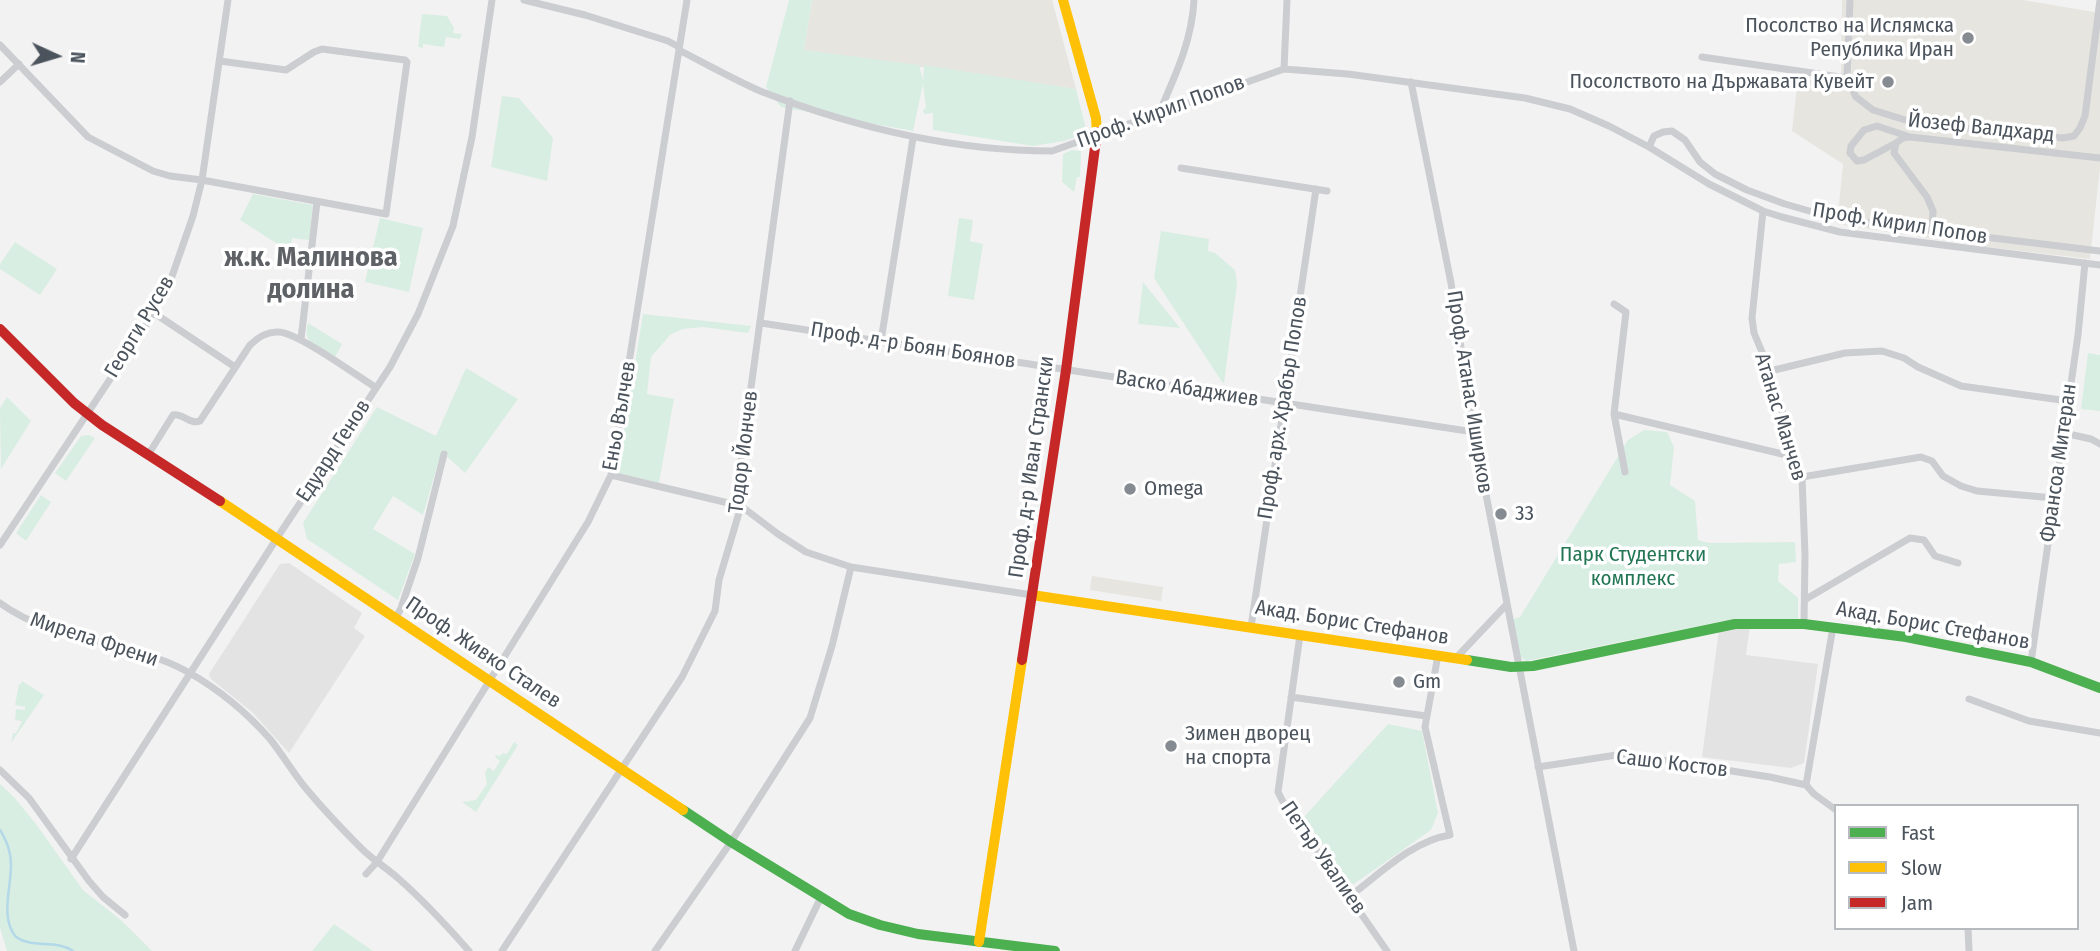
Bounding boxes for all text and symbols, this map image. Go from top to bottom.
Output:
place label: Посолство на Ислямска Република Иран [1745,13,1954,63]
north arrow [21,21,91,91]
marker: Посолство на Ислямска Република Иран [1960,30,1976,46]
text: N [66,51,89,64]
place label: Посолството на Държавата Кувейт [1570,69,1874,95]
street label: Проф. Кирил Попов [1074,70,1248,154]
marker: Посолството на Държавата Кувейт [1880,74,1896,90]
street label: Йозеф Валдхард [1907,108,2055,148]
street label: Проф. Кирил Попов [1811,198,1989,250]
district label: ж.к. Малинова долина [224,241,398,307]
street label: Георги Русев [100,272,180,382]
street label: Проф. Атанас Иширков [1440,289,1498,495]
street label: Проф. арх. Храбър Попов [1253,295,1313,521]
street label: Проф. д-р Боян Боянов [809,317,1017,375]
street label: Атанас Манчев [1749,350,1811,484]
street label: Проф. д-р Иван Странски [1004,354,1060,580]
street label: Еньо Вълчев [598,359,642,473]
street label: Васко Абаджиев [1114,365,1260,413]
street label: Франсоа Митеран [2035,382,2083,544]
street label: Тодор Йончев [724,389,764,515]
street label: Едуард Генов [292,395,376,507]
place label: Omega [1144,476,1203,502]
marker: Omega [1122,481,1138,497]
place label: 33 [1515,501,1534,527]
marker: 33 [1493,506,1509,522]
park label: Парк Студентски комплекс [1560,542,1706,592]
street label: Проф. Живко Сталев [401,592,565,714]
street label: Акад. Борис Стефанов [1253,595,1451,651]
street label: Акад. Борис Стефанов [1834,597,2032,655]
street label: Мирела Френи [27,607,161,673]
place label: Gm [1413,669,1441,695]
marker: Gm [1391,674,1407,690]
place label: Зимен дворец на спорта [1185,721,1310,771]
marker: Зимен дворец на спорта [1163,738,1179,754]
street label: Сашо Костов [1615,745,1729,783]
street label: Петър Увалиев [1275,797,1371,919]
legend [1834,804,2079,930]
text: Fast [1901,820,1935,846]
text: Slow [1901,855,1942,881]
text: Jam [1901,890,1933,916]

